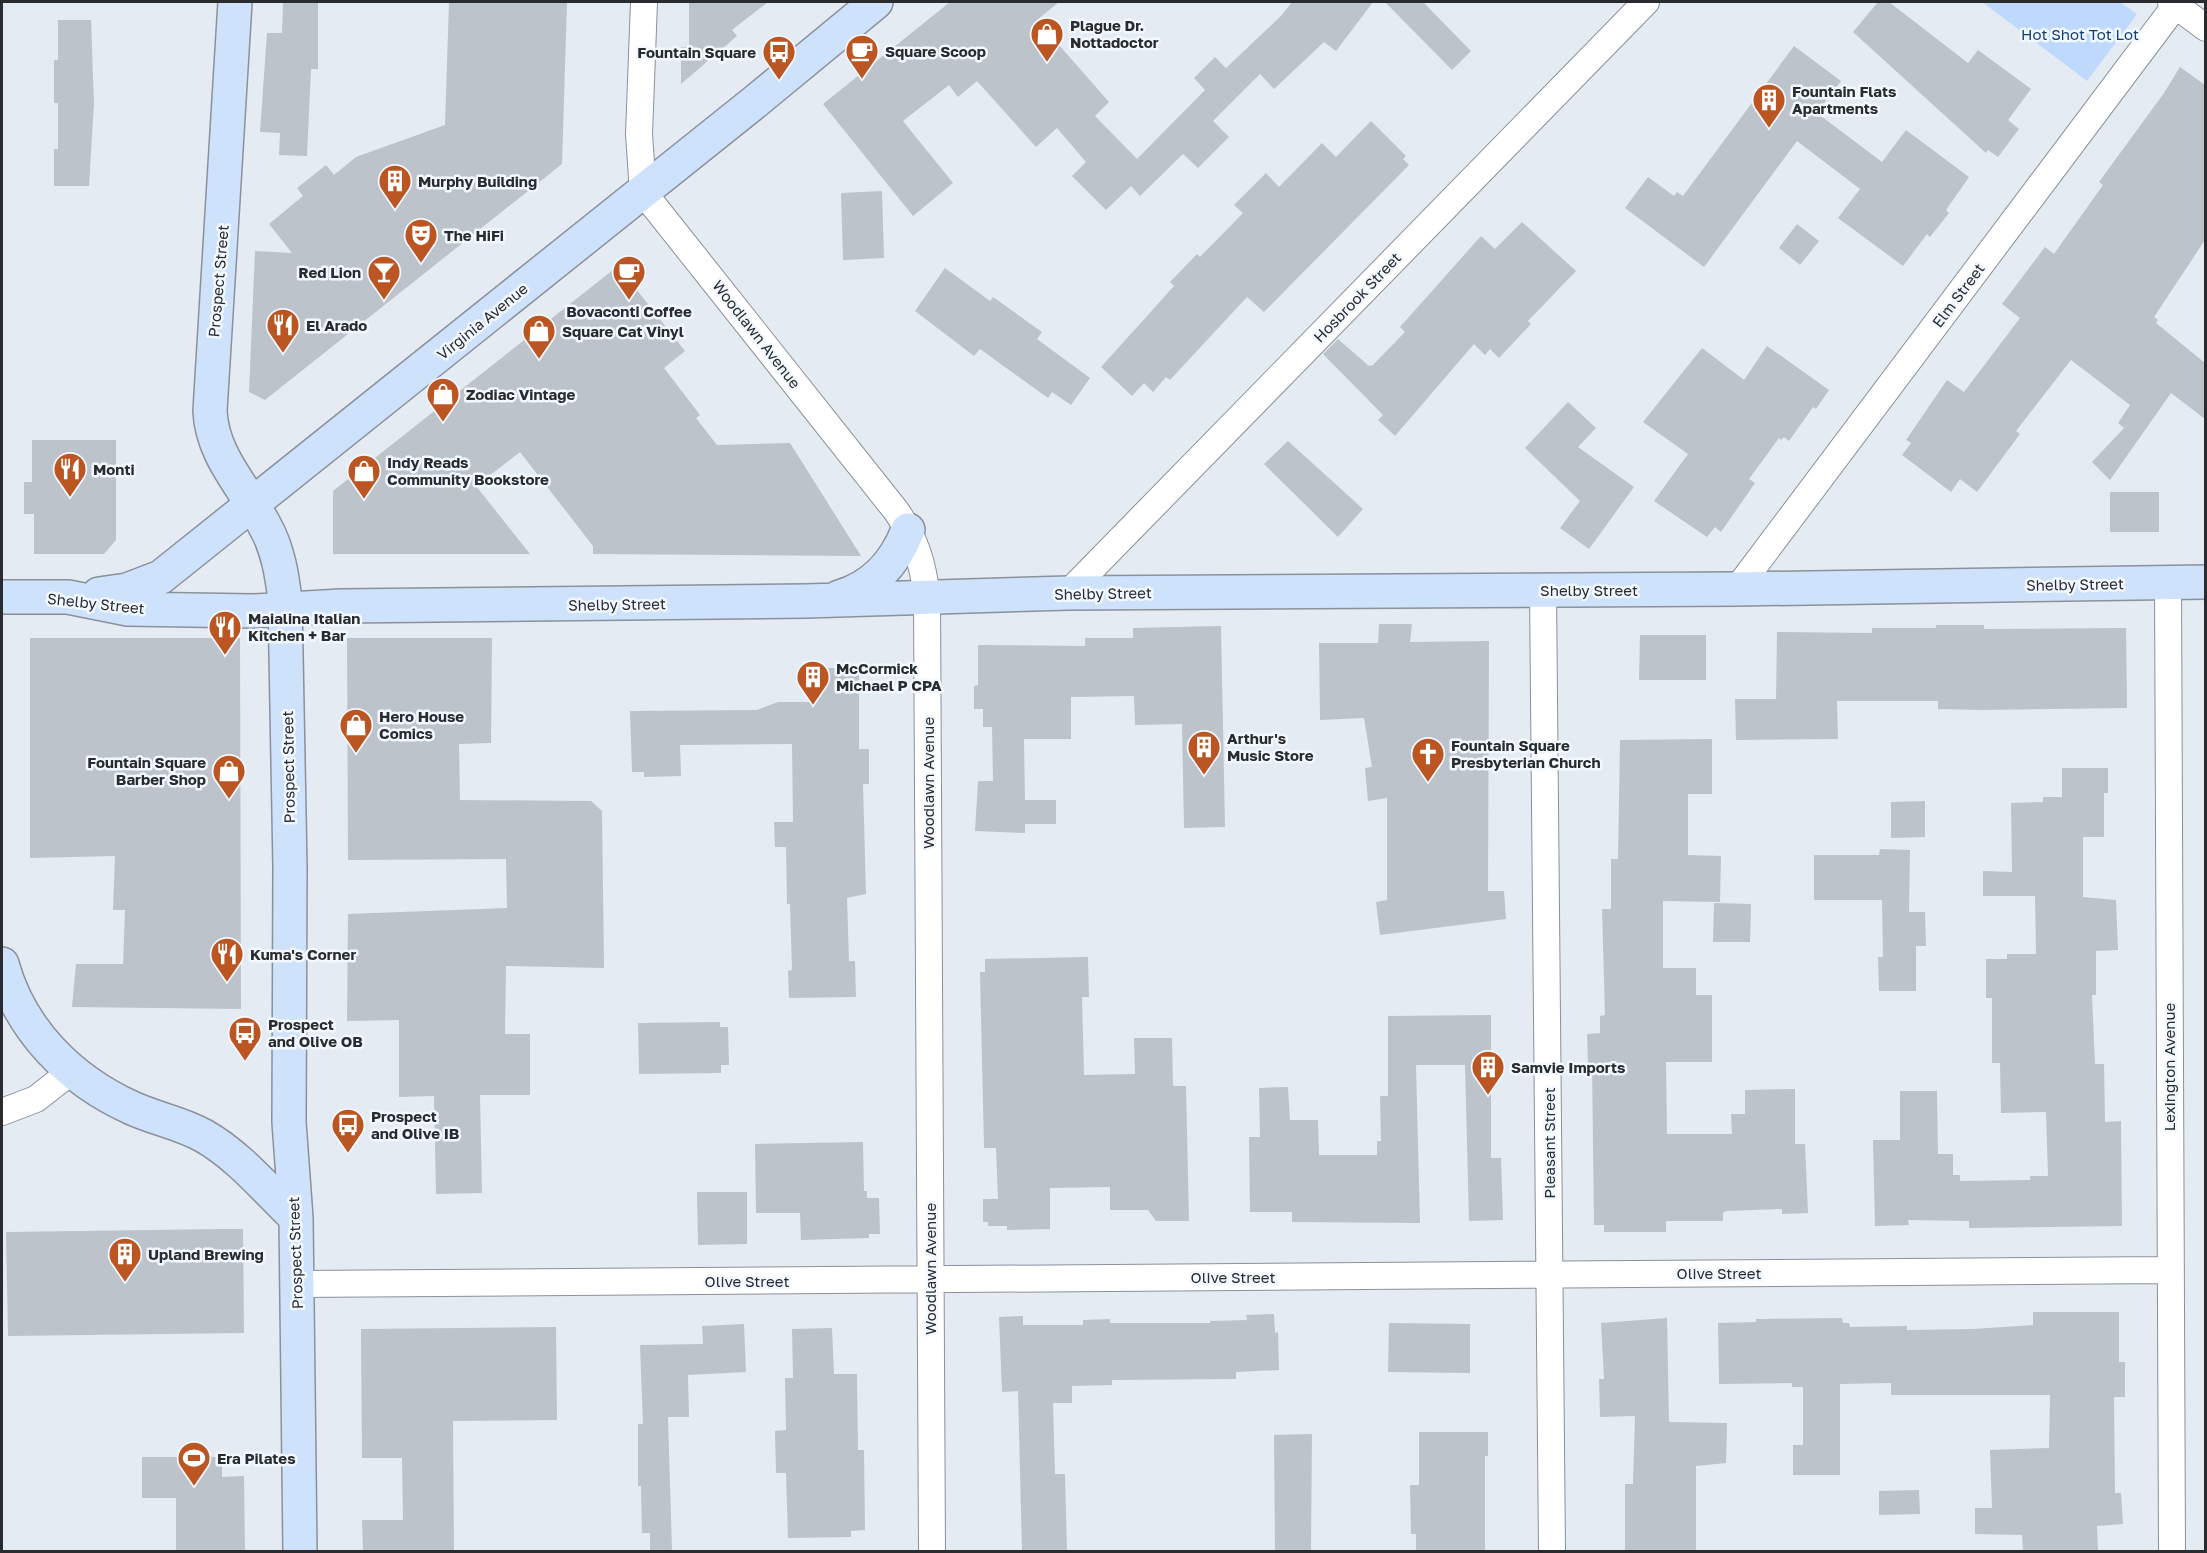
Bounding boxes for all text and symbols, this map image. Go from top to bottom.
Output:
shop icon: Plague Dr. Nottadoctor [1029,16,1065,63]
place label: Plague Dr. Nottadoctor [1070,16,1159,51]
park label: Hot Shot Tot Lot [2021,25,2139,43]
cafe icon: Square Scoop [844,33,880,80]
bus stop icon: Fountain Square [761,34,797,81]
place label: Square Scoop [885,42,986,60]
place label: Fountain Square [637,43,756,61]
building icon: Fountain Flats Apartments [1751,82,1787,129]
place label: Fountain Flats Apartments [1792,82,1896,117]
building icon: Murphy Building [377,163,413,210]
place label: Murphy Building [418,172,537,190]
theatre icon: The HiFi [403,217,439,264]
street label: Prospect Street [204,224,232,338]
place label: The HiFi [444,226,504,244]
street label: Hosbrook Street [1310,248,1404,346]
bar icon: Red Lion [366,254,402,301]
cafe icon: Bovaconti Coffee [611,254,647,301]
street label: Elm Street [1928,259,1988,331]
place label: Red Lion [298,263,361,281]
street label: Woodlawn Avenue [709,276,805,392]
street label: Virginia Avenue [433,279,531,363]
place label: Bovaconti Coffee [566,302,692,320]
restaurant icon: El Arado [265,307,301,354]
shop icon: Square Cat Vinyl [521,313,557,360]
place label: El Arado [306,316,367,334]
place label: Square Cat Vinyl [562,322,684,340]
shop icon: Zodiac Vintage [425,376,461,423]
place label: Zodiac Vintage [466,385,575,403]
restaurant icon: Monti [52,451,88,498]
shop icon: Indy Reads Community Bookstore [346,453,382,500]
place label: Indy Reads Community Bookstore [387,453,549,488]
place label: Monti [93,460,135,478]
street label: Shelby Street [2026,574,2124,594]
street label: Shelby Street [1540,581,1638,599]
street label: Shelby Street [1054,583,1152,603]
street label: Shelby Street [46,589,146,617]
street label: Shelby Street [568,594,666,614]
restaurant icon: Maialina Italian Kitchen + Bar [207,609,243,656]
place label: Maialina Italian Kitchen + Bar [248,609,360,644]
building icon: McCormick Michael P CPA [795,659,831,706]
place label: McCormick Michael P CPA [836,659,942,694]
shop icon: Hero House Comics [338,707,374,754]
place label: Hero House Comics [379,707,464,742]
street label: Prospect Street [278,710,298,824]
street label: Woodlawn Avenue [919,717,937,849]
building icon: Arthur's Music Store [1186,729,1222,776]
place label: Arthur's Music Store [1227,729,1314,764]
church icon: Fountain Square Presbyterian Church [1410,736,1446,783]
place label: Fountain Square Presbyterian Church [1451,736,1600,771]
place label: Fountain Square Barber Shop [87,753,206,788]
shop icon: Fountain Square Barber Shop [211,753,247,800]
restaurant icon: Kuma's Corner [209,936,245,983]
place label: Kuma's Corner [250,945,356,963]
street label: Lexington Avenue [2160,1002,2178,1131]
bus stop icon: Prospect and Olive OB [227,1015,263,1062]
place label: Prospect and Olive OB [268,1015,363,1050]
building icon: Samvie Imports [1470,1049,1506,1096]
place label: Samvie Imports [1511,1058,1625,1076]
street label: Pleasant Street [1540,1087,1558,1199]
bus stop icon: Prospect and Olive IB [330,1107,366,1154]
place label: Prospect and Olive IB [371,1107,460,1142]
street label: Prospect Street [284,1196,306,1310]
street label: Woodlawn Avenue [921,1203,939,1335]
building icon: Upland Brewing [107,1236,143,1283]
place label: Upland Brewing [148,1245,264,1263]
street label: Olive Street [1677,1264,1761,1282]
street label: Olive Street [1191,1268,1275,1286]
street label: Olive Street [705,1272,789,1290]
sports icon: Era Pilates [176,1440,212,1487]
place label: Era Pilates [217,1449,296,1467]

